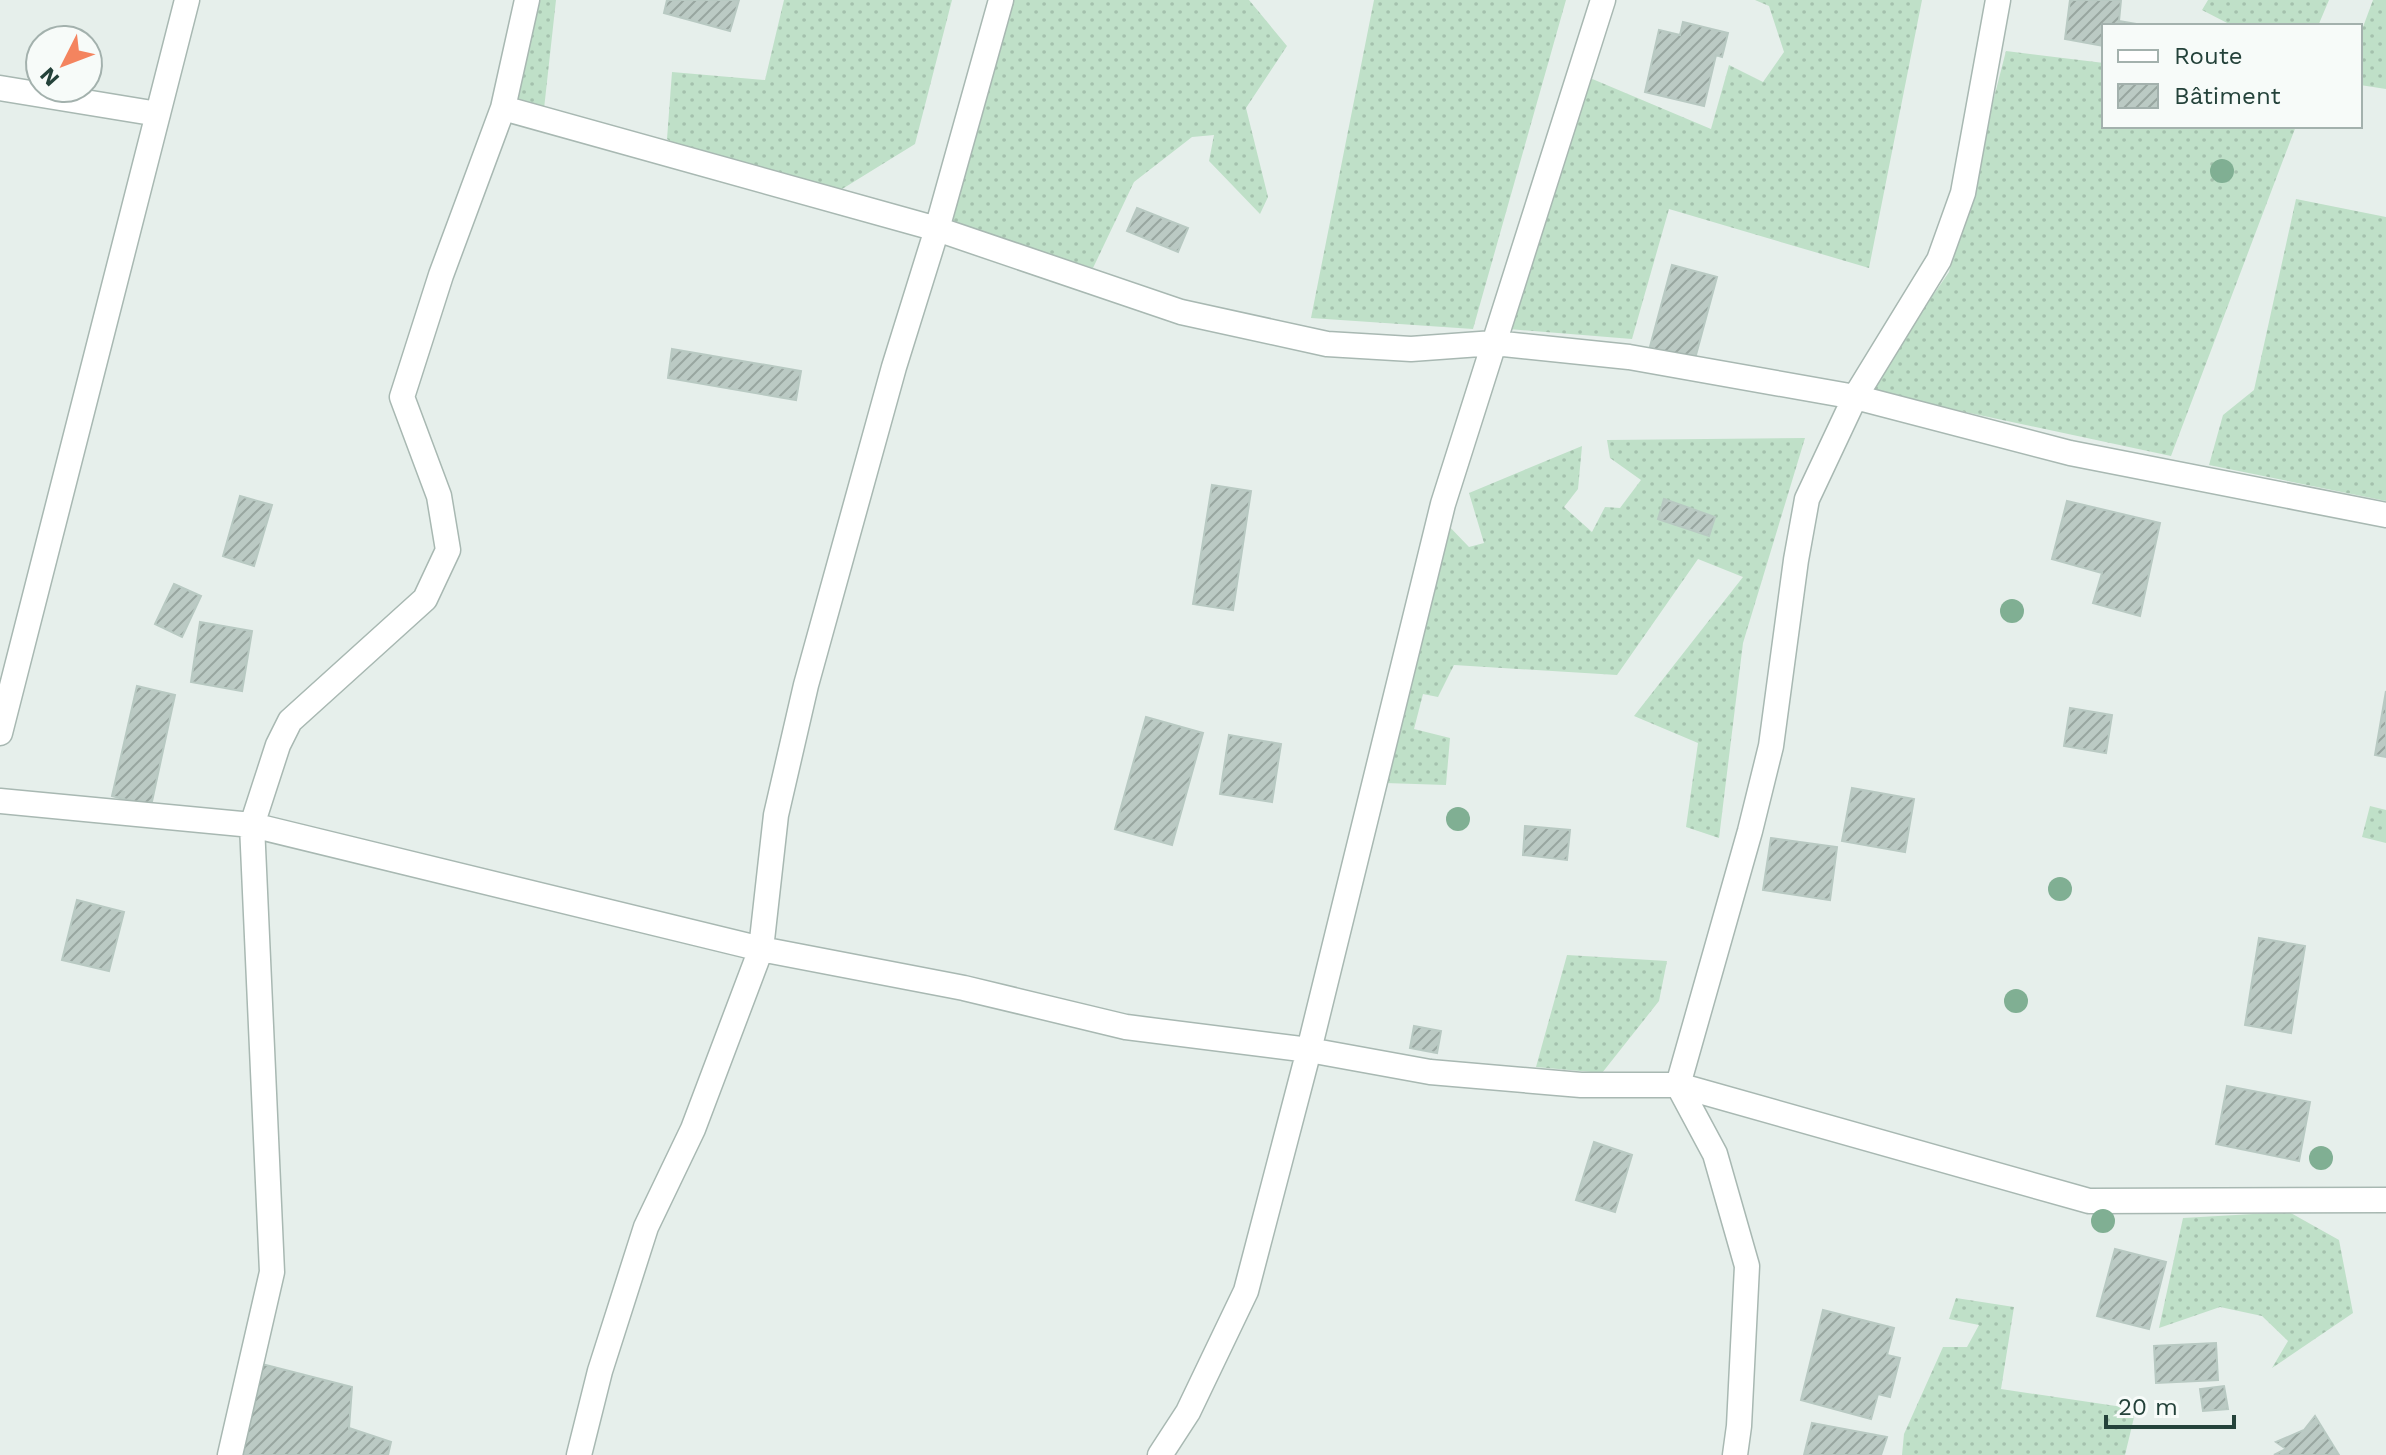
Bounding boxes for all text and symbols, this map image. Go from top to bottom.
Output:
north arrow [24,24,104,104]
legend [2102,24,2362,128]
text: Route [2174,42,2243,70]
text: N [35,63,64,91]
text: Bâtiment [2174,82,2281,110]
scale bar [2106,1379,2234,1429]
text: 20 m [2118,1393,2178,1421]

